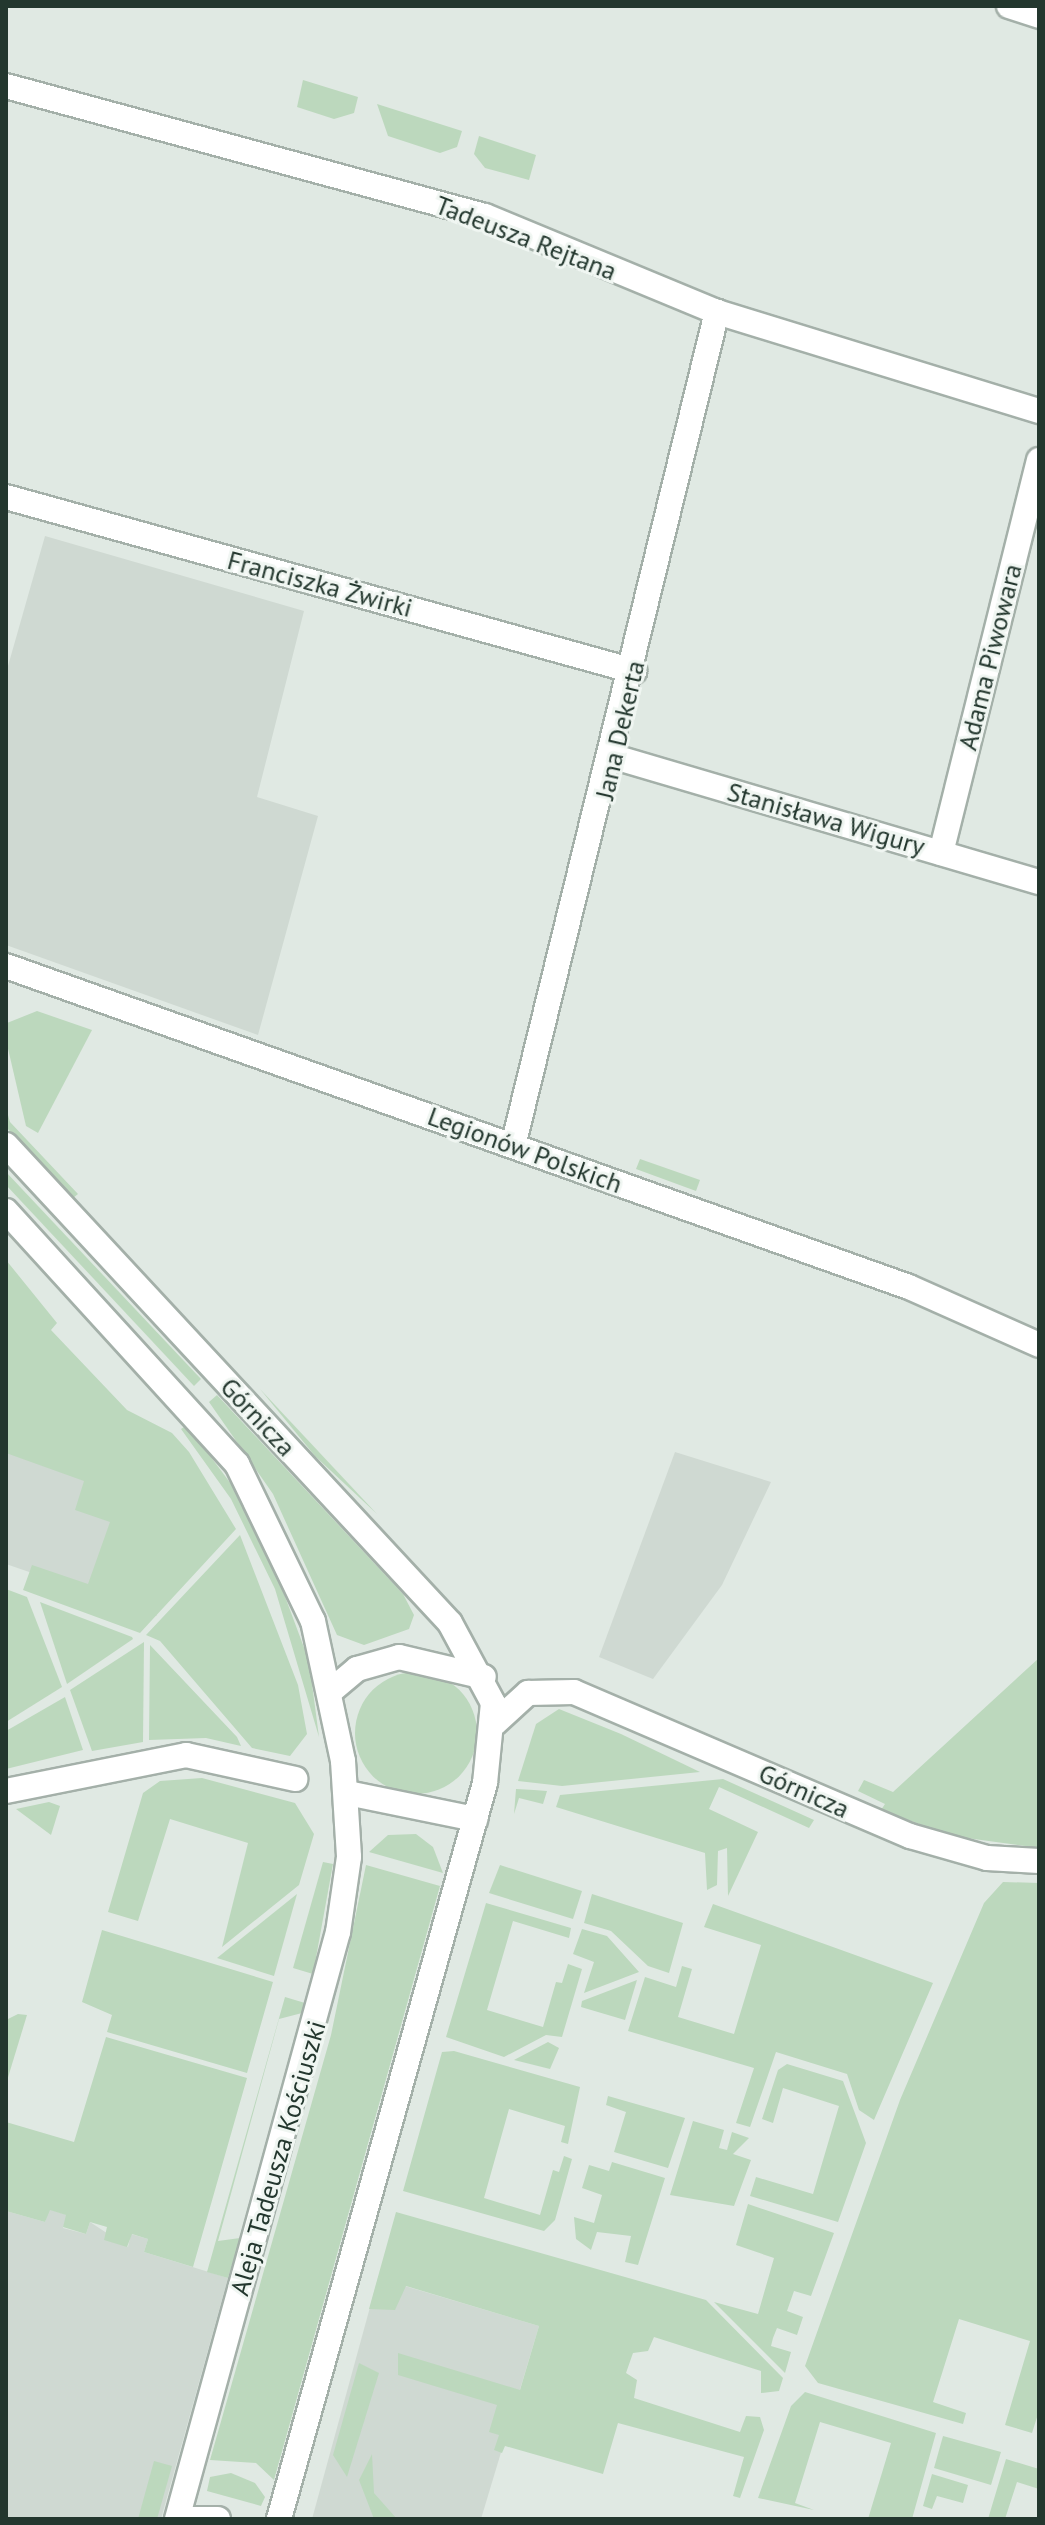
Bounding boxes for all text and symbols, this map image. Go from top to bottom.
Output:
street label: Tadeusza Rejtana [431,189,621,287]
street label: Franciszka Żwirki [224,544,416,624]
street label: Adama Piwowara [952,561,1028,753]
street label: Jana Dekerta [589,658,651,802]
street label: Stanisława Wigury [723,776,929,862]
street label: Legionów Polskich [423,1100,627,1200]
street label: Górnicza [214,1371,302,1463]
street label: Górnicza [754,1757,854,1825]
street label: Aleja Tadeusza Kościuszki [224,2017,332,2299]

